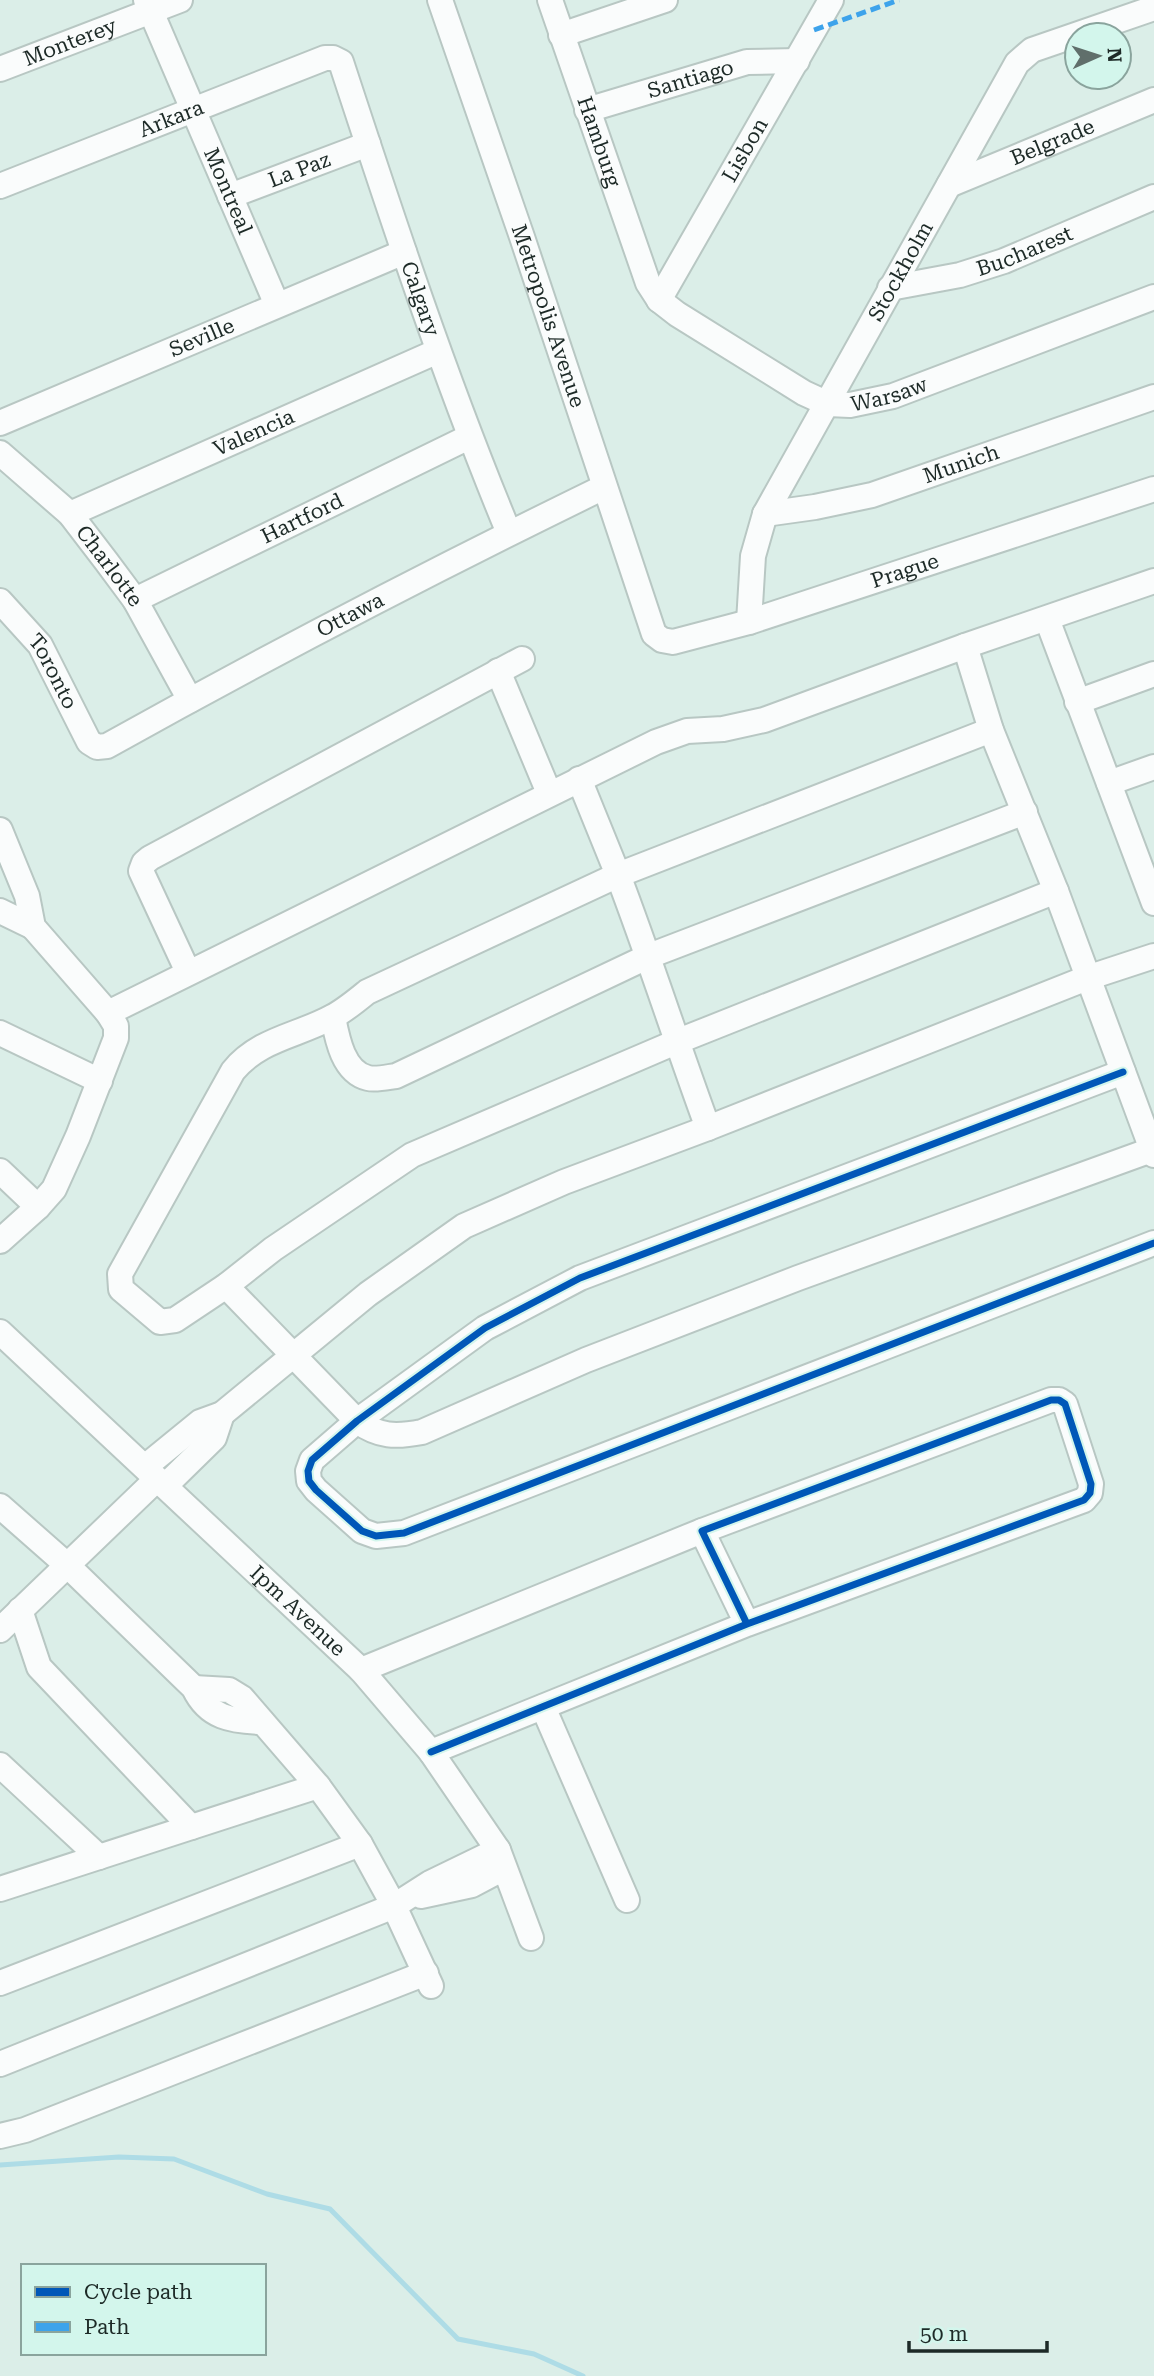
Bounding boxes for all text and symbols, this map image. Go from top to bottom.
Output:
street label: Monterey [20,13,120,71]
north arrow [1063,21,1133,91]
text: N [1103,47,1126,63]
street label: Santiago [645,55,736,103]
street label: Hamburg [572,93,626,190]
street label: Arkara [136,95,207,142]
street label: Lisbon [717,113,773,186]
street label: Belgrade [1007,114,1098,170]
street label: Montreal [199,144,257,239]
street label: La Paz [265,147,334,192]
street label: Stockholm [863,217,938,325]
street label: Metropolis Avenue [507,221,590,410]
street label: Bucharest [974,221,1076,281]
street label: Calgary [396,258,445,340]
street label: Seville [166,313,238,362]
street label: Warsaw [849,372,931,417]
street label: Valencia [210,404,299,461]
street label: Munich [920,440,1003,488]
street label: Hartford [257,488,348,549]
street label: Charlotte [71,521,148,611]
street label: Prague [868,548,942,593]
street label: Ottawa [313,587,388,642]
street label: Toronto [24,629,82,713]
street label: Ipm Avenue [245,1561,350,1661]
legend [21,2264,266,2355]
text: Cycle path [84,2280,193,2304]
scale bar [909,2310,1047,2354]
text: Path [84,2315,130,2339]
text: 50 m [920,2322,968,2346]

